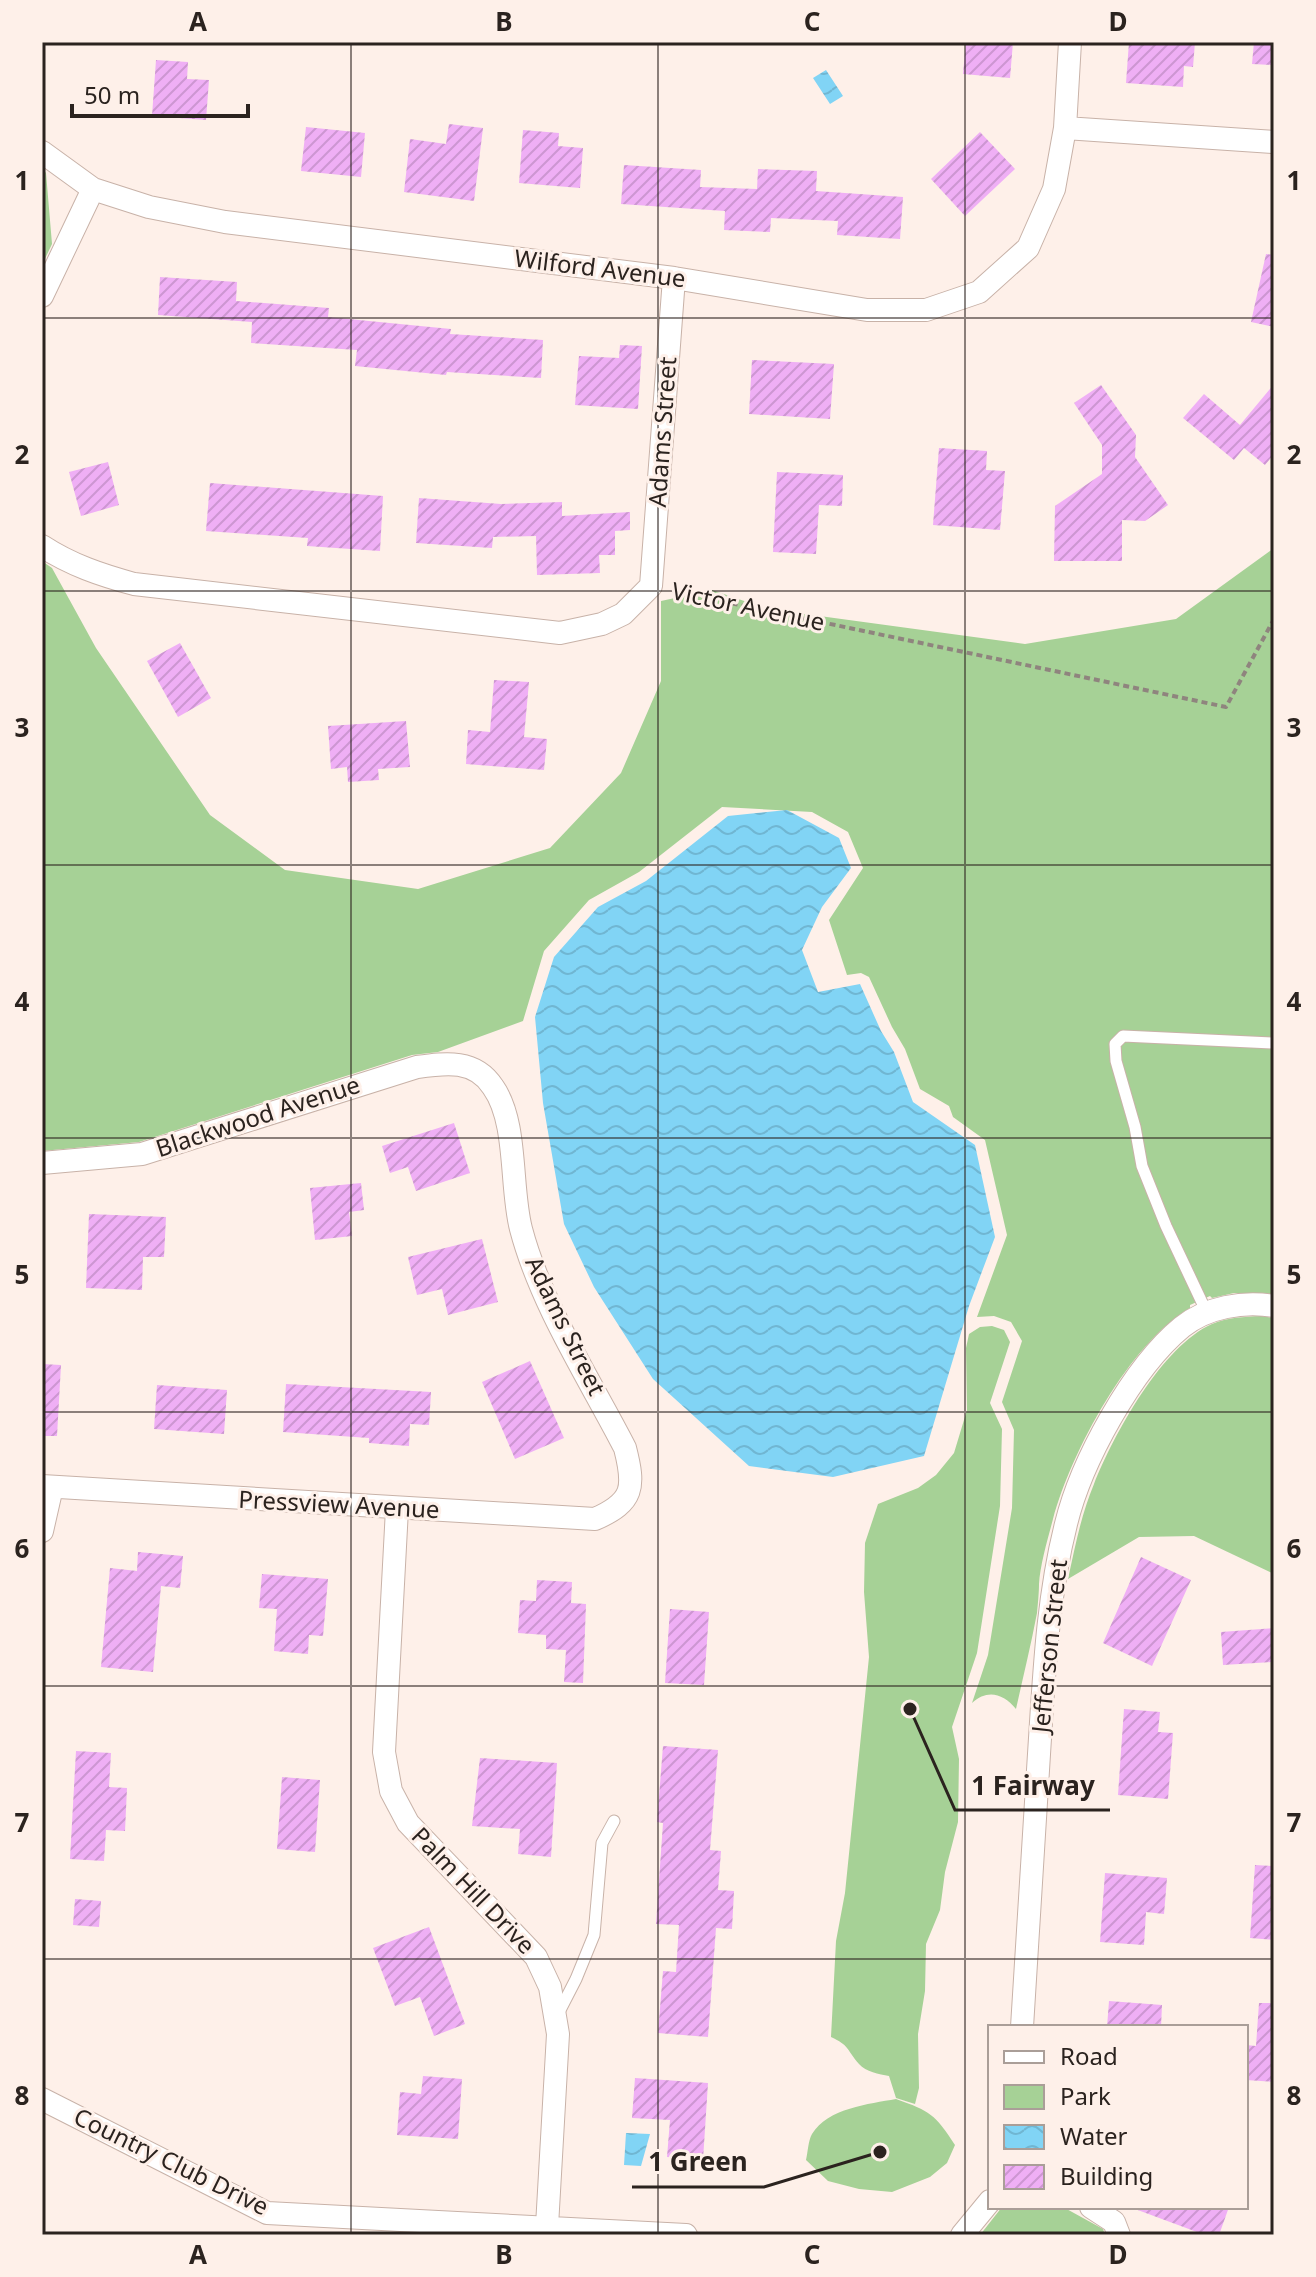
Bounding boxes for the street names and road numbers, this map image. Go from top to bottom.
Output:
street label: Wilford Avenue [513,241,688,294]
street label: Adams Street [640,355,683,508]
street label: Victor Avenue [669,573,828,638]
street label: Blackwood Avenue [151,1067,364,1164]
street label: Adams Street [518,1250,614,1401]
street label: Pressview Avenue [238,1482,440,1525]
street label: Jefferson Street [1023,1557,1074,1736]
street label: Palm Hill Drive [405,1819,543,1961]
street label: Country Club Drive [69,2099,275,2222]

